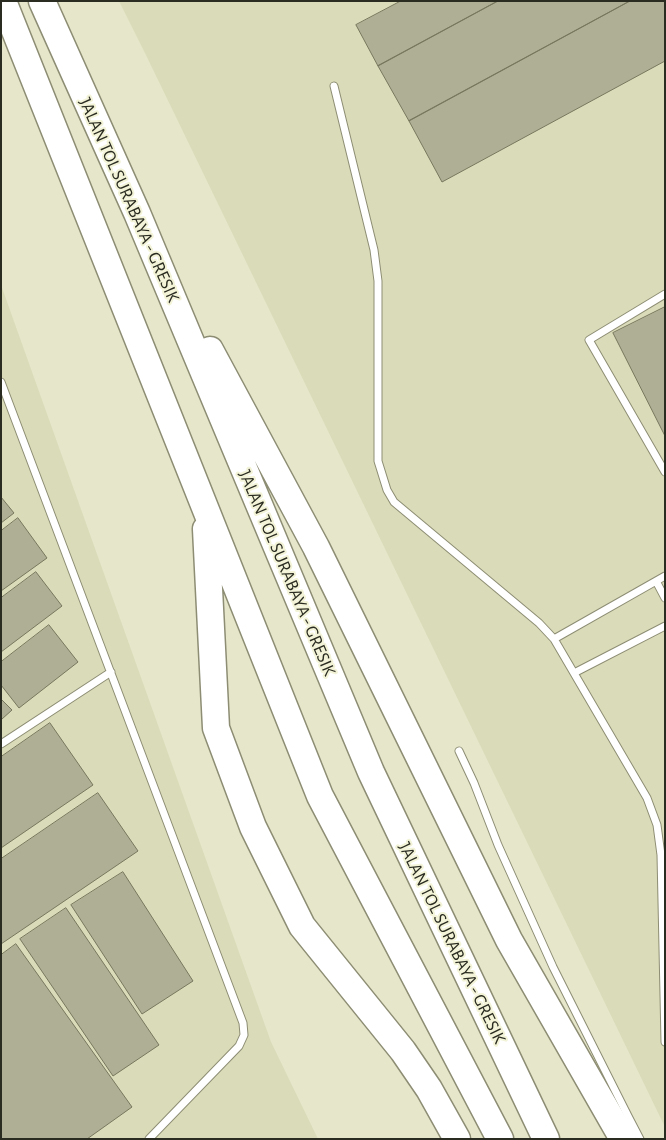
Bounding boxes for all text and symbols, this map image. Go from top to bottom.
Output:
street label: JALAN TOL SURABAYA - GRESIK [74,94,184,306]
street label: JALAN TOL SURABAYA - GRESIK [234,467,340,679]
street label: JALAN TOL SURABAYA - GRESIK [394,839,510,1047]

